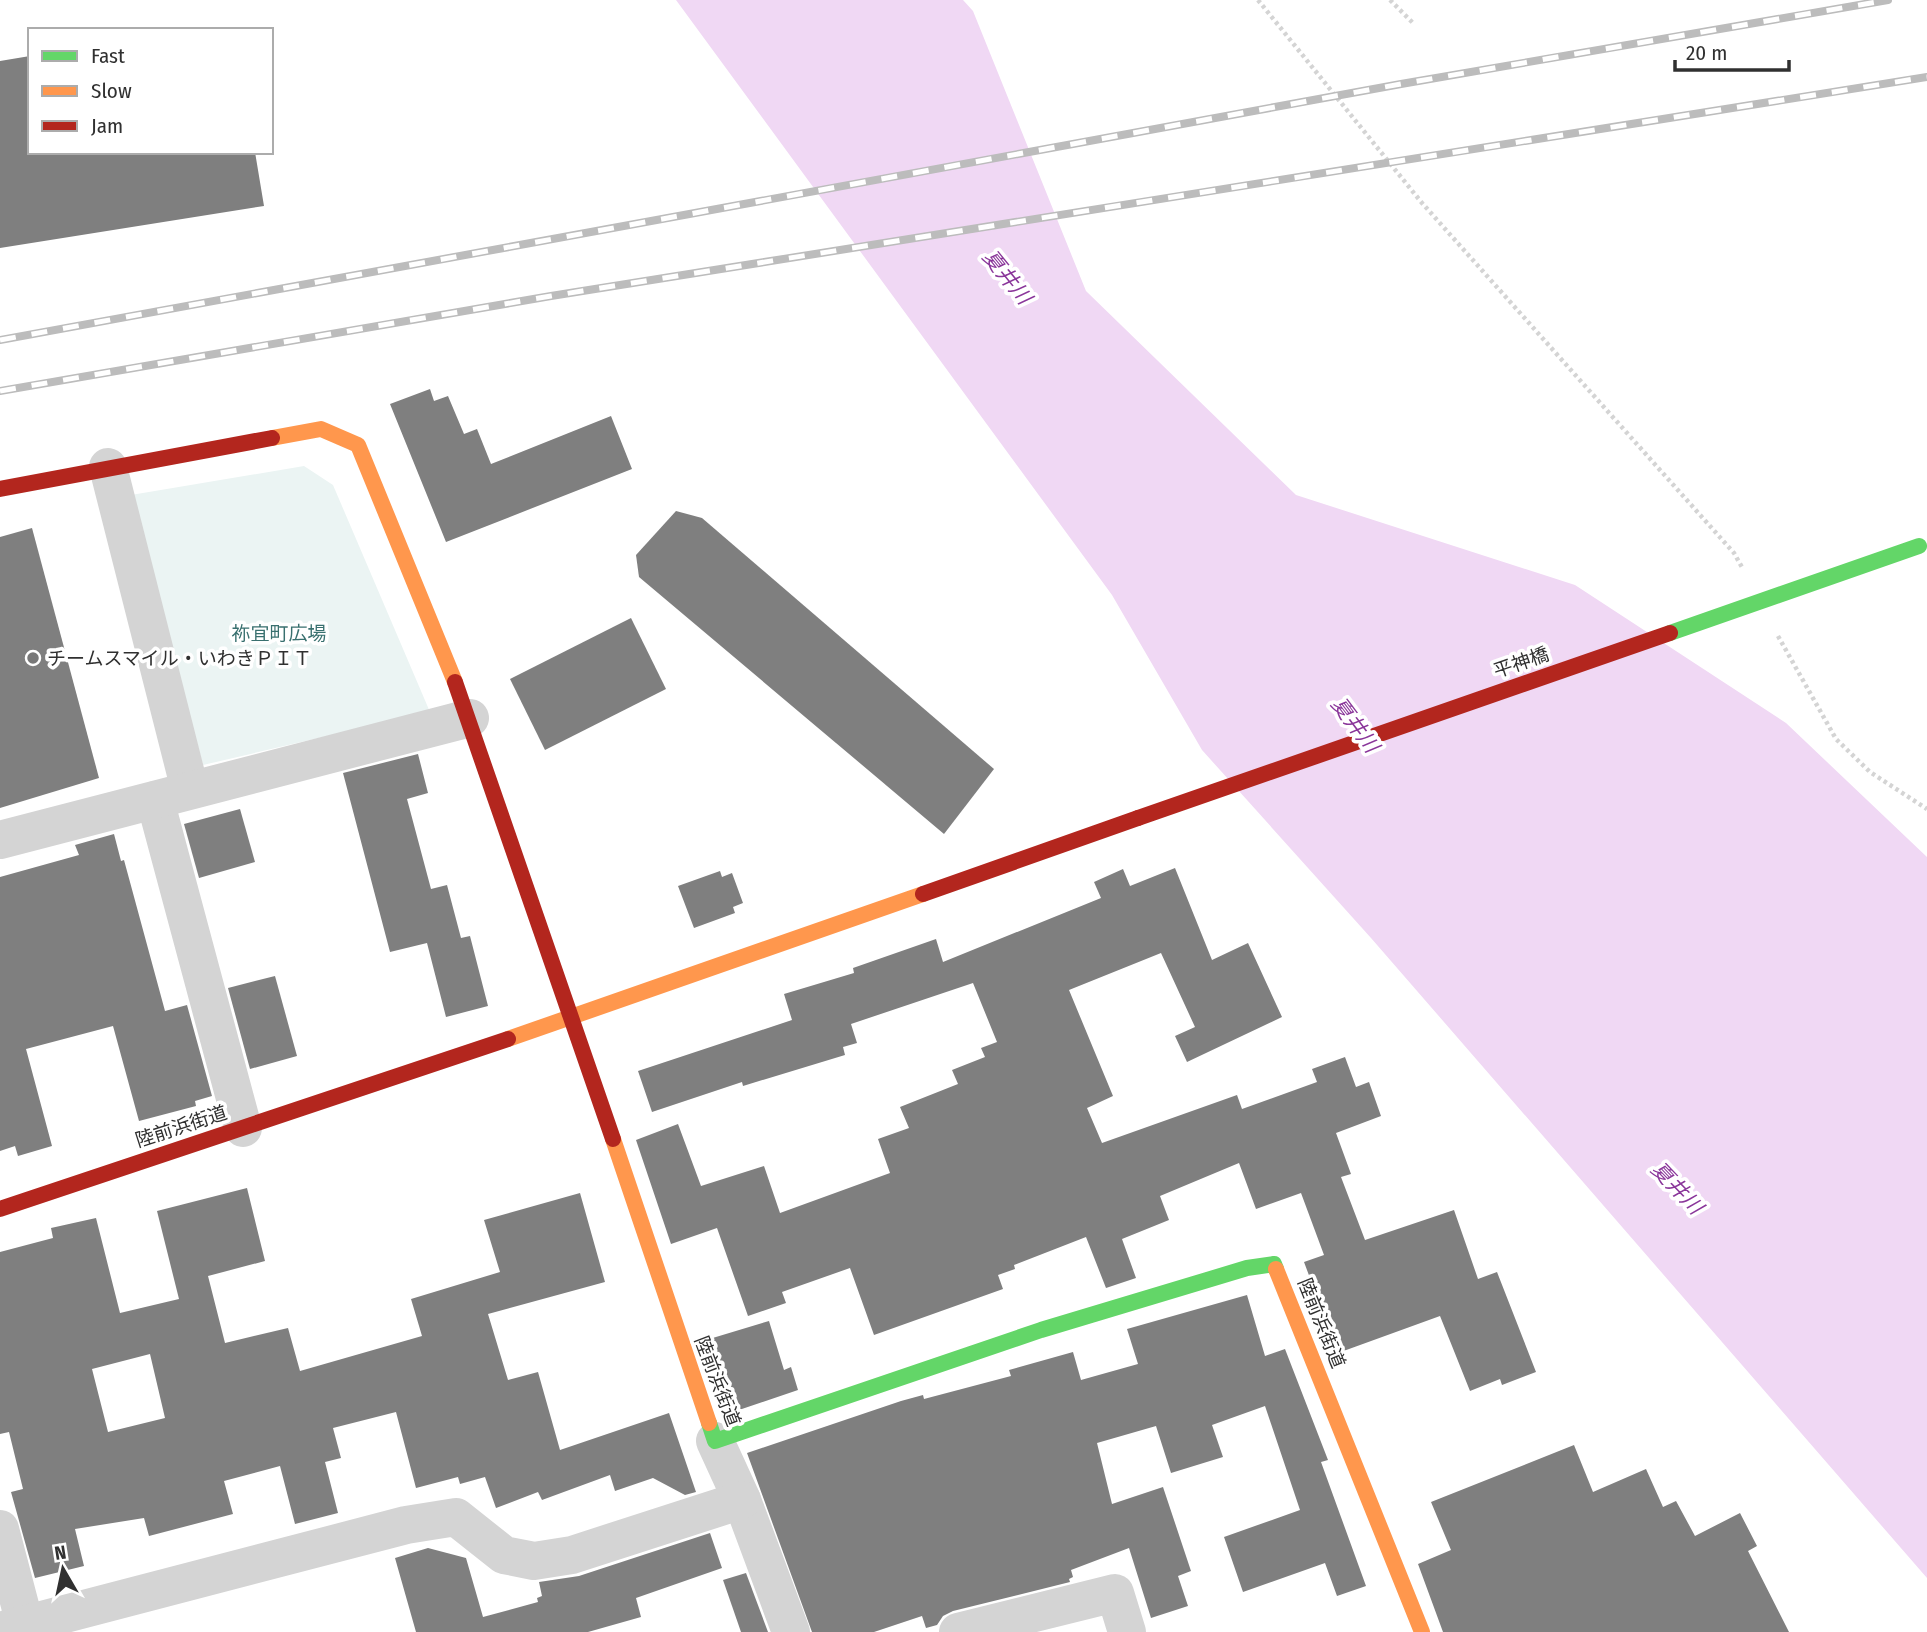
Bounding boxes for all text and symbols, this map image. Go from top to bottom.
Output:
legend [28,28,273,154]
scale bar [1675,28,1789,72]
text: 20 m [1686,40,1727,66]
text: Fast [91,43,125,69]
text: Slow [91,78,132,104]
text: Jam [91,113,123,139]
water label: 夏井川 [977,244,1038,311]
park label: 祢宜町広場 [231,622,327,645]
street label: 平神橋 [1490,642,1552,683]
place label: チームスマイル・いわきＰＩＴ [47,647,312,670]
marker: チームスマイル・いわきＰＩＴ [25,650,41,666]
water label: 夏井川 [1326,692,1386,760]
street label: 陸前浜街道 [132,1101,230,1152]
water label: 夏井川 [1646,1156,1710,1221]
street label: 陸前浜街道 [1293,1275,1350,1372]
street label: 陸前浜街道 [690,1333,745,1430]
north arrow [28,1534,98,1604]
text: N [53,1540,68,1565]

